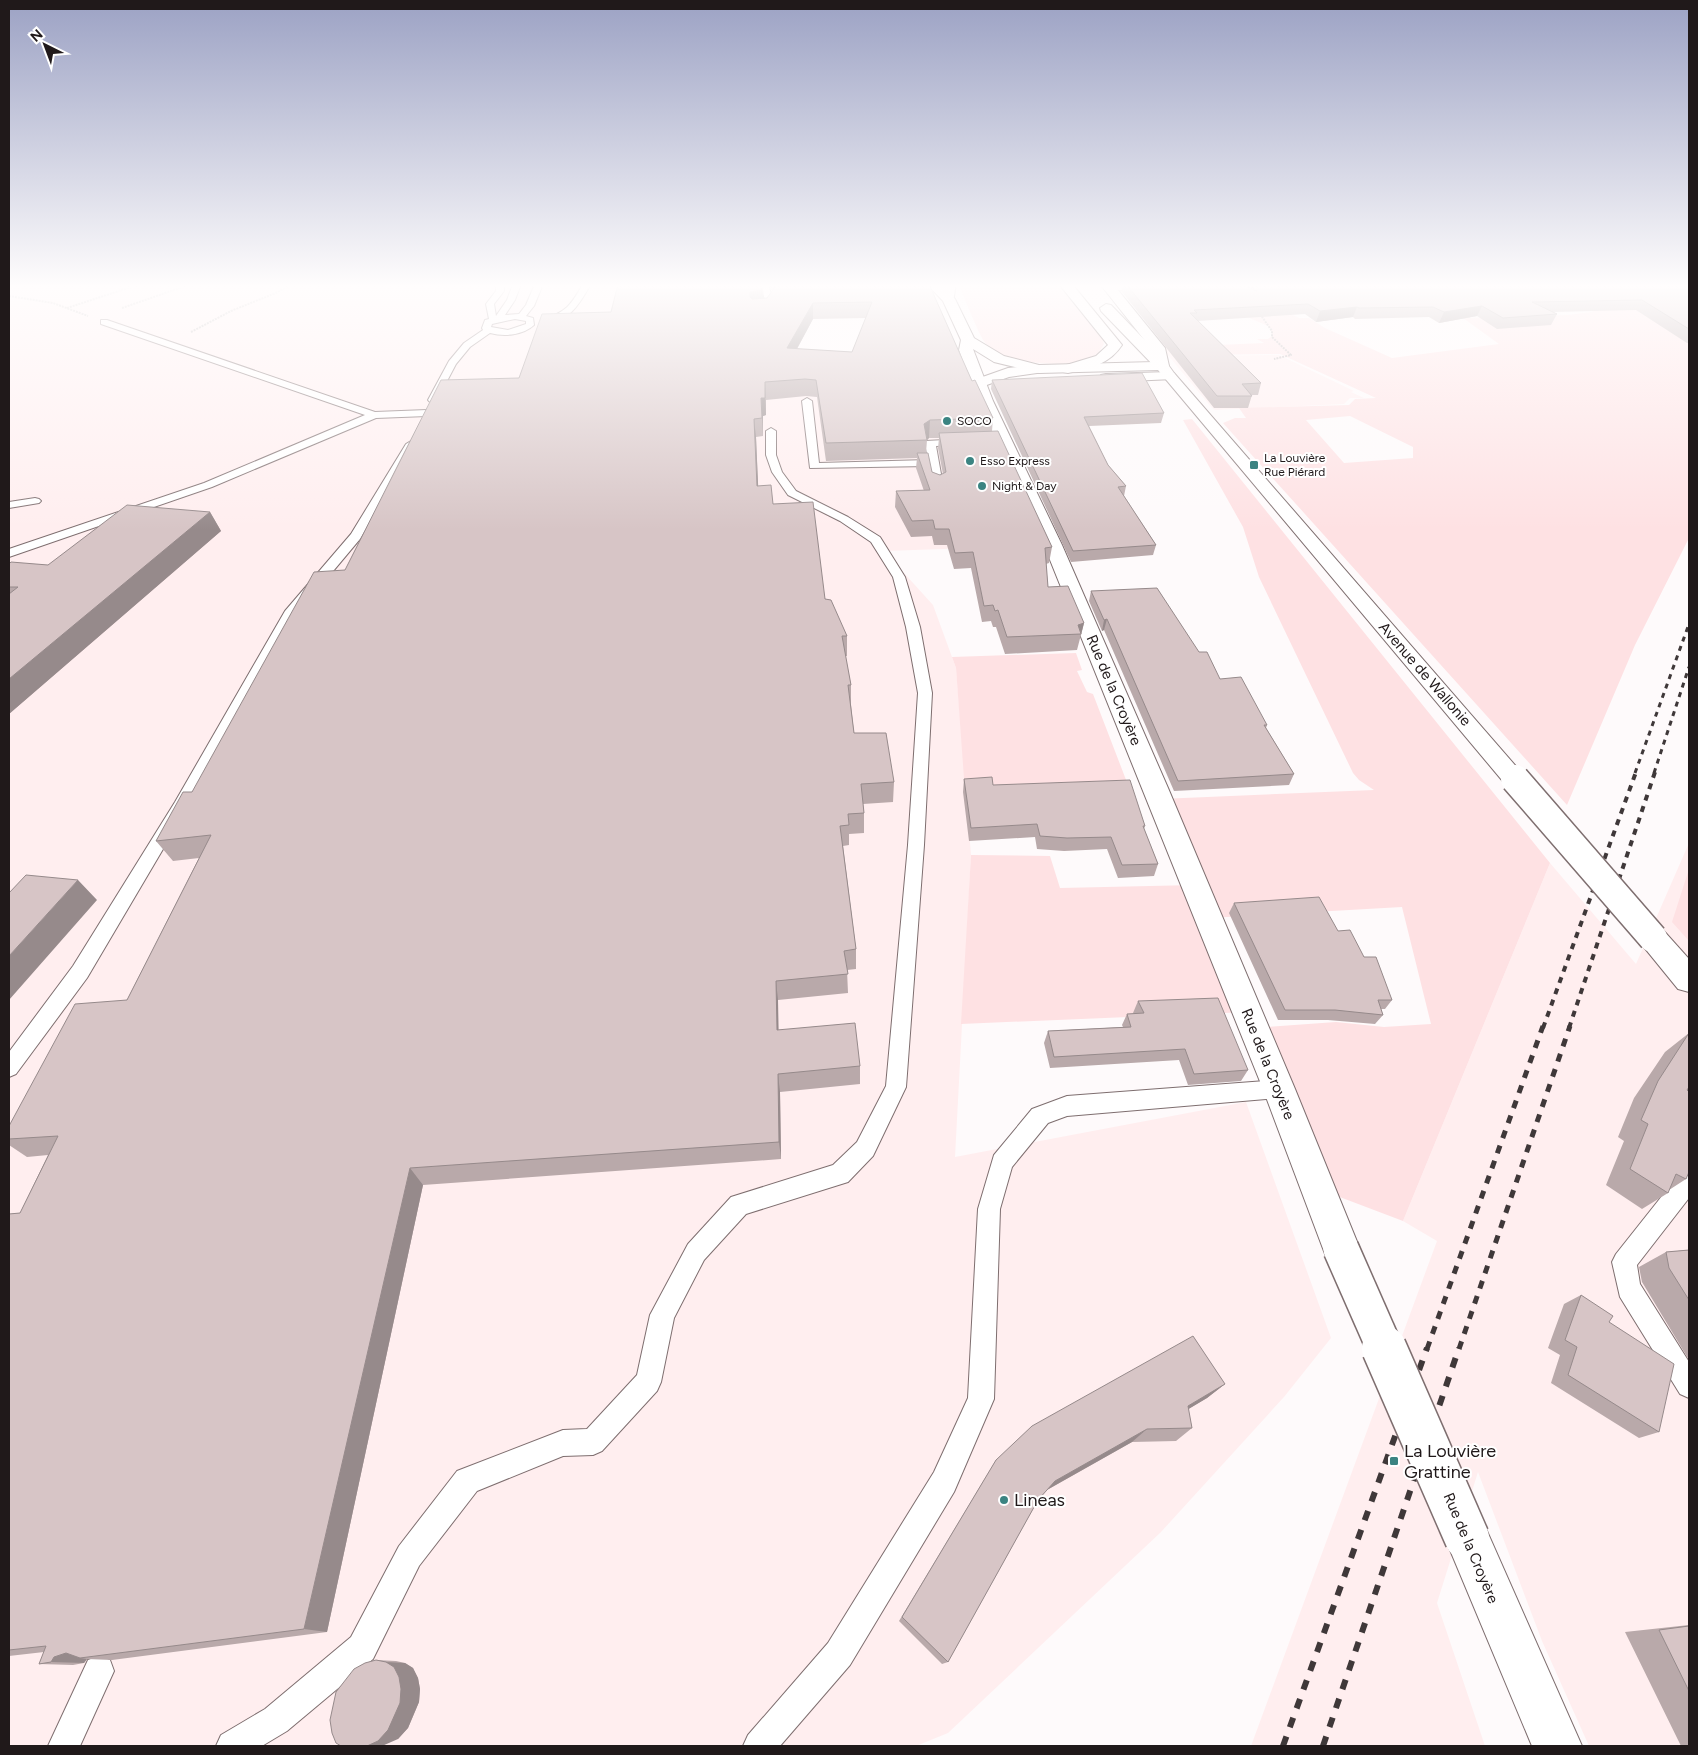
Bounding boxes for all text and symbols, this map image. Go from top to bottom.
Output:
north arrow [20,20,70,70]
text: N [27,26,46,46]
place label: SOCO [957,414,992,428]
marker: SOCO [941,415,953,427]
place label: La Louvière Rue Piérard [1264,451,1326,479]
place label: Esso Express [980,454,1050,468]
marker: Esso Express [964,455,976,467]
marker: La Louvière Rue Piérard [1248,459,1260,471]
place label: Night & Day [992,479,1057,493]
marker: Night & Day [976,480,988,492]
street label: Avenue de Wallonie [1375,618,1475,730]
street label: Rue de la Croyère [1083,632,1145,748]
street label: Rue de la Croyère [1237,1006,1299,1122]
place label: La Louvière Grattine [1404,1440,1496,1483]
marker: La Louvière Grattine [1388,1455,1400,1467]
place label: Lineas [1014,1489,1065,1511]
street label: Rue de la Croyère [1440,1490,1502,1606]
marker: Lineas [998,1494,1010,1506]

